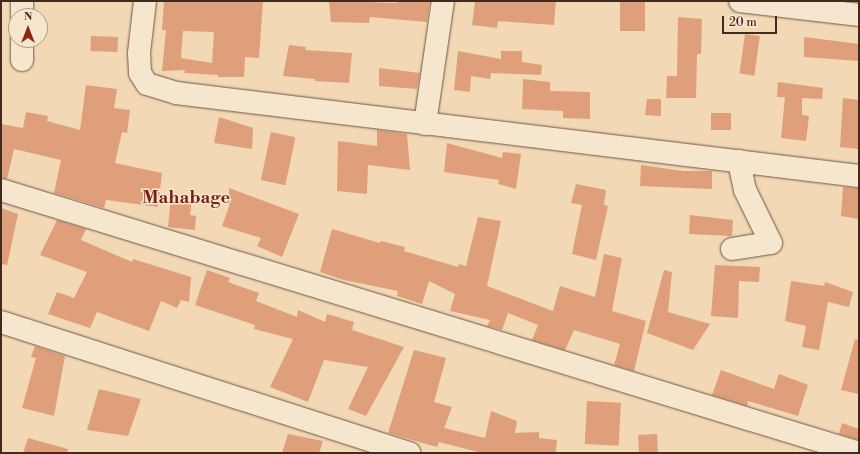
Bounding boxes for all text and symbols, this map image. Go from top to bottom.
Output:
north arrow [8,8,48,48]
scale bar [724,8,779,34]
text: N [24,10,32,24]
text: 20 m [729,15,757,30]
district label: Mahabage [142,187,230,209]

